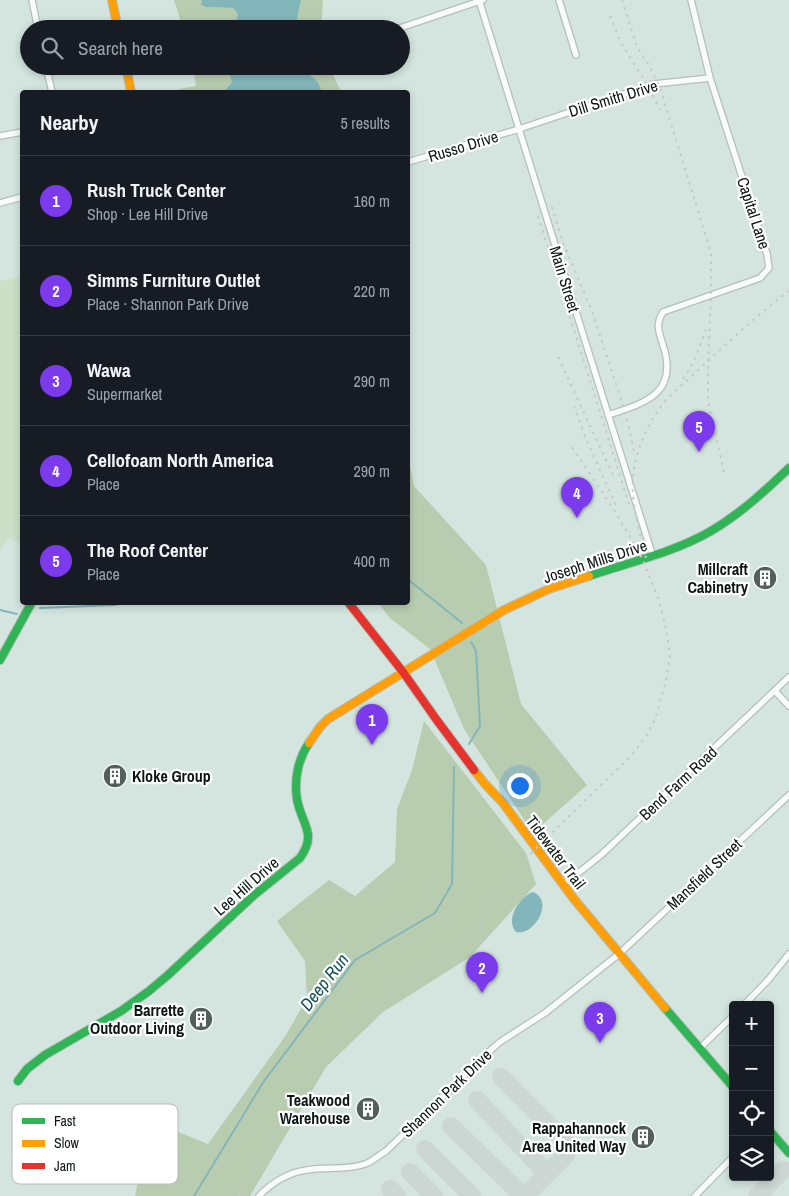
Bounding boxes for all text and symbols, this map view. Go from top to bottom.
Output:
search box [20,20,410,75]
icon: search [38,34,66,62]
text: Search here [78,35,163,61]
street label: Dill Smith Drive [566,74,660,122]
text: Nearby [40,108,98,137]
text: 5 results [340,112,390,134]
street label: Russo Drive [425,125,501,167]
street label: Capital Lane [732,174,776,252]
text: Rush Truck Center [87,177,226,203]
text: 1 [52,190,60,212]
text: 160 m [354,190,390,212]
text: Shop · Lee Hill Drive [87,203,208,225]
street label: Main Street [545,243,586,315]
text: Simms Furniture Outlet [87,267,260,293]
text: 2 [52,280,60,302]
text: 220 m [354,280,390,302]
text: Place · Shannon Park Drive [87,293,249,315]
text: Wawa [87,357,131,383]
text: 3 [52,370,60,392]
text: 290 m [354,370,390,392]
text: Supermarket [87,383,162,405]
pin: 5 [683,411,715,452]
text: Cellofoam North America [87,447,273,473]
text: 4 [52,460,60,482]
text: 290 m [354,460,390,482]
text: Place [87,473,120,495]
pin: 4 [561,477,593,518]
street label: Joseph Mills Drive [540,534,650,588]
text: The Roof Center [87,537,208,563]
text: 5 [52,550,60,572]
text: 400 m [354,550,390,572]
place label: Millcraft Cabinetry [687,558,749,598]
text: Place [87,563,120,585]
building icon: Millcraft Cabinetry [752,565,778,591]
pin: 1 [356,704,388,745]
street label: Bend Farm Road [634,741,722,825]
building icon: Kloke Group [102,763,128,789]
place label: Kloke Group [132,765,211,787]
your location [507,773,533,799]
street label: Tidewater Trail [521,811,591,894]
street label: Mansfield Street [662,833,747,915]
street label: Lee Hill Drive [209,852,283,920]
water label: Deep Run [294,948,354,1016]
pin: 2 [466,952,498,993]
place label: Barrette Outdoor Living [90,999,184,1039]
map controls [729,1001,774,1181]
button: + [729,1001,774,1046]
pin: 3 [584,1002,616,1043]
building icon: Barrette Outdoor Living [188,1006,214,1032]
street label: Shannon Park Drive [396,1044,496,1142]
button: − [729,1046,774,1091]
place label: Teakwood Warehouse [280,1089,350,1129]
button: locate [729,1091,774,1136]
building icon: Teakwood Warehouse [355,1096,381,1122]
legend [12,1104,178,1184]
text: Fast [54,1112,76,1130]
place label: Rappahannock Area United Way [522,1117,627,1157]
building icon: Rappahannock Area United Way [630,1124,656,1150]
text: Slow [54,1134,80,1152]
button: layers [729,1136,774,1181]
text: Jam [54,1157,76,1175]

